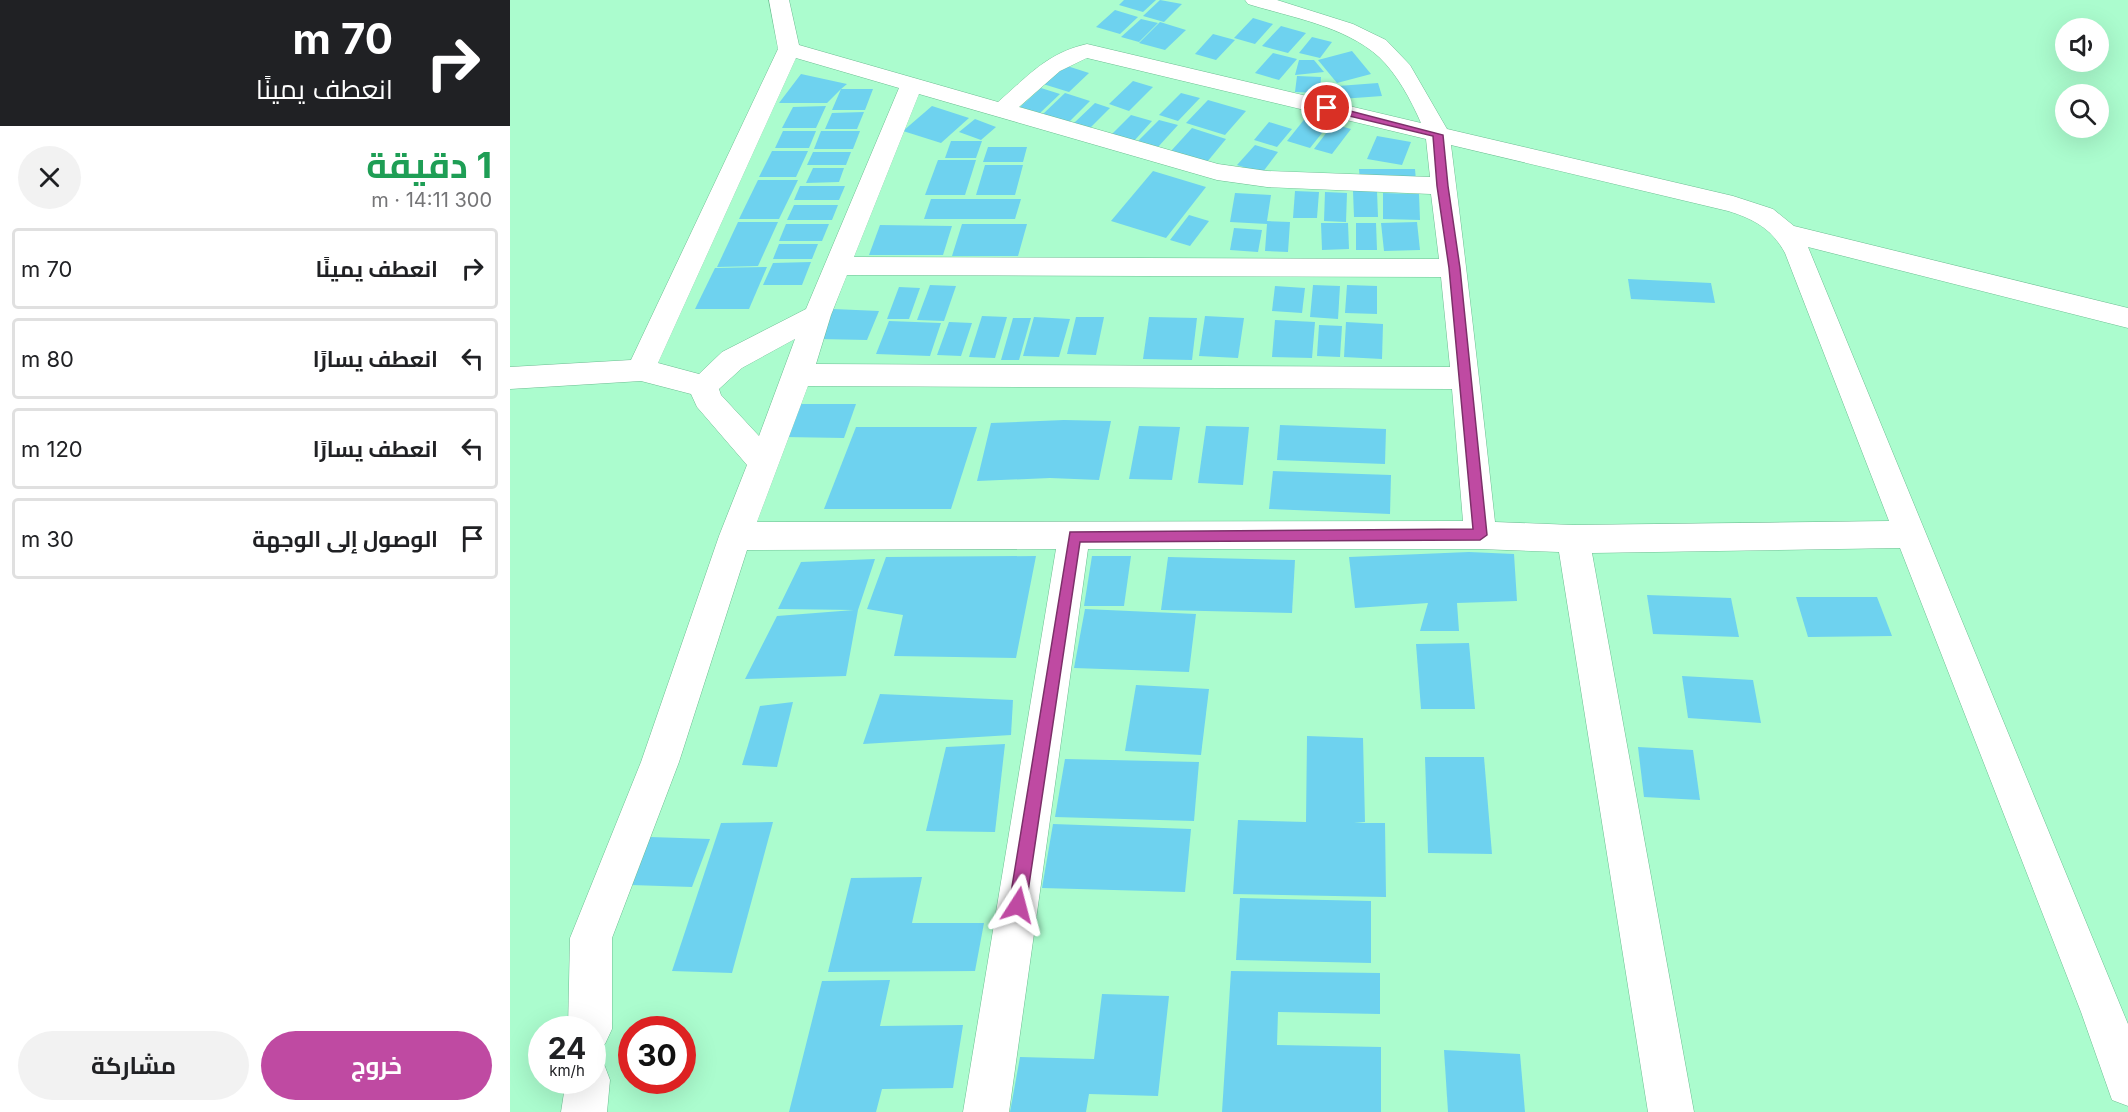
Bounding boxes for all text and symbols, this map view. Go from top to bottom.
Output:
text: 70 m [293,13,393,64]
map controls [2055,18,2109,138]
button: sound [2055,18,2109,72]
icon: right [414,24,492,102]
text: انعطف يمينًا [256,73,393,106]
pin [1301,82,1352,133]
button: search [2055,84,2109,138]
icon: arrive [1310,91,1343,124]
text: 1 دقيقة [366,143,492,187]
button: close [18,146,81,209]
text: 300 m · 14:11 [371,188,492,212]
icon: right [456,252,489,285]
text: 70 m [21,256,72,282]
text: انعطف يمينًا [316,256,438,282]
icon: left [456,342,489,375]
text: 80 m [21,346,74,372]
text: انعطف يسارًا [313,346,438,372]
icon: left [456,432,489,465]
text: 120 m [21,436,83,462]
text: انعطف يسارًا [313,436,438,462]
icon: arrive [456,522,489,555]
text: 30 m [21,526,74,552]
text: الوصول إلى الوجهة [252,526,438,552]
position arrow [986,873,1050,937]
speed limit sign: 30 [618,1016,696,1094]
text: 24 [548,1030,586,1066]
button: مشاركة [18,1031,249,1100]
button: خروج [261,1031,492,1100]
text: km/h [549,1061,585,1080]

